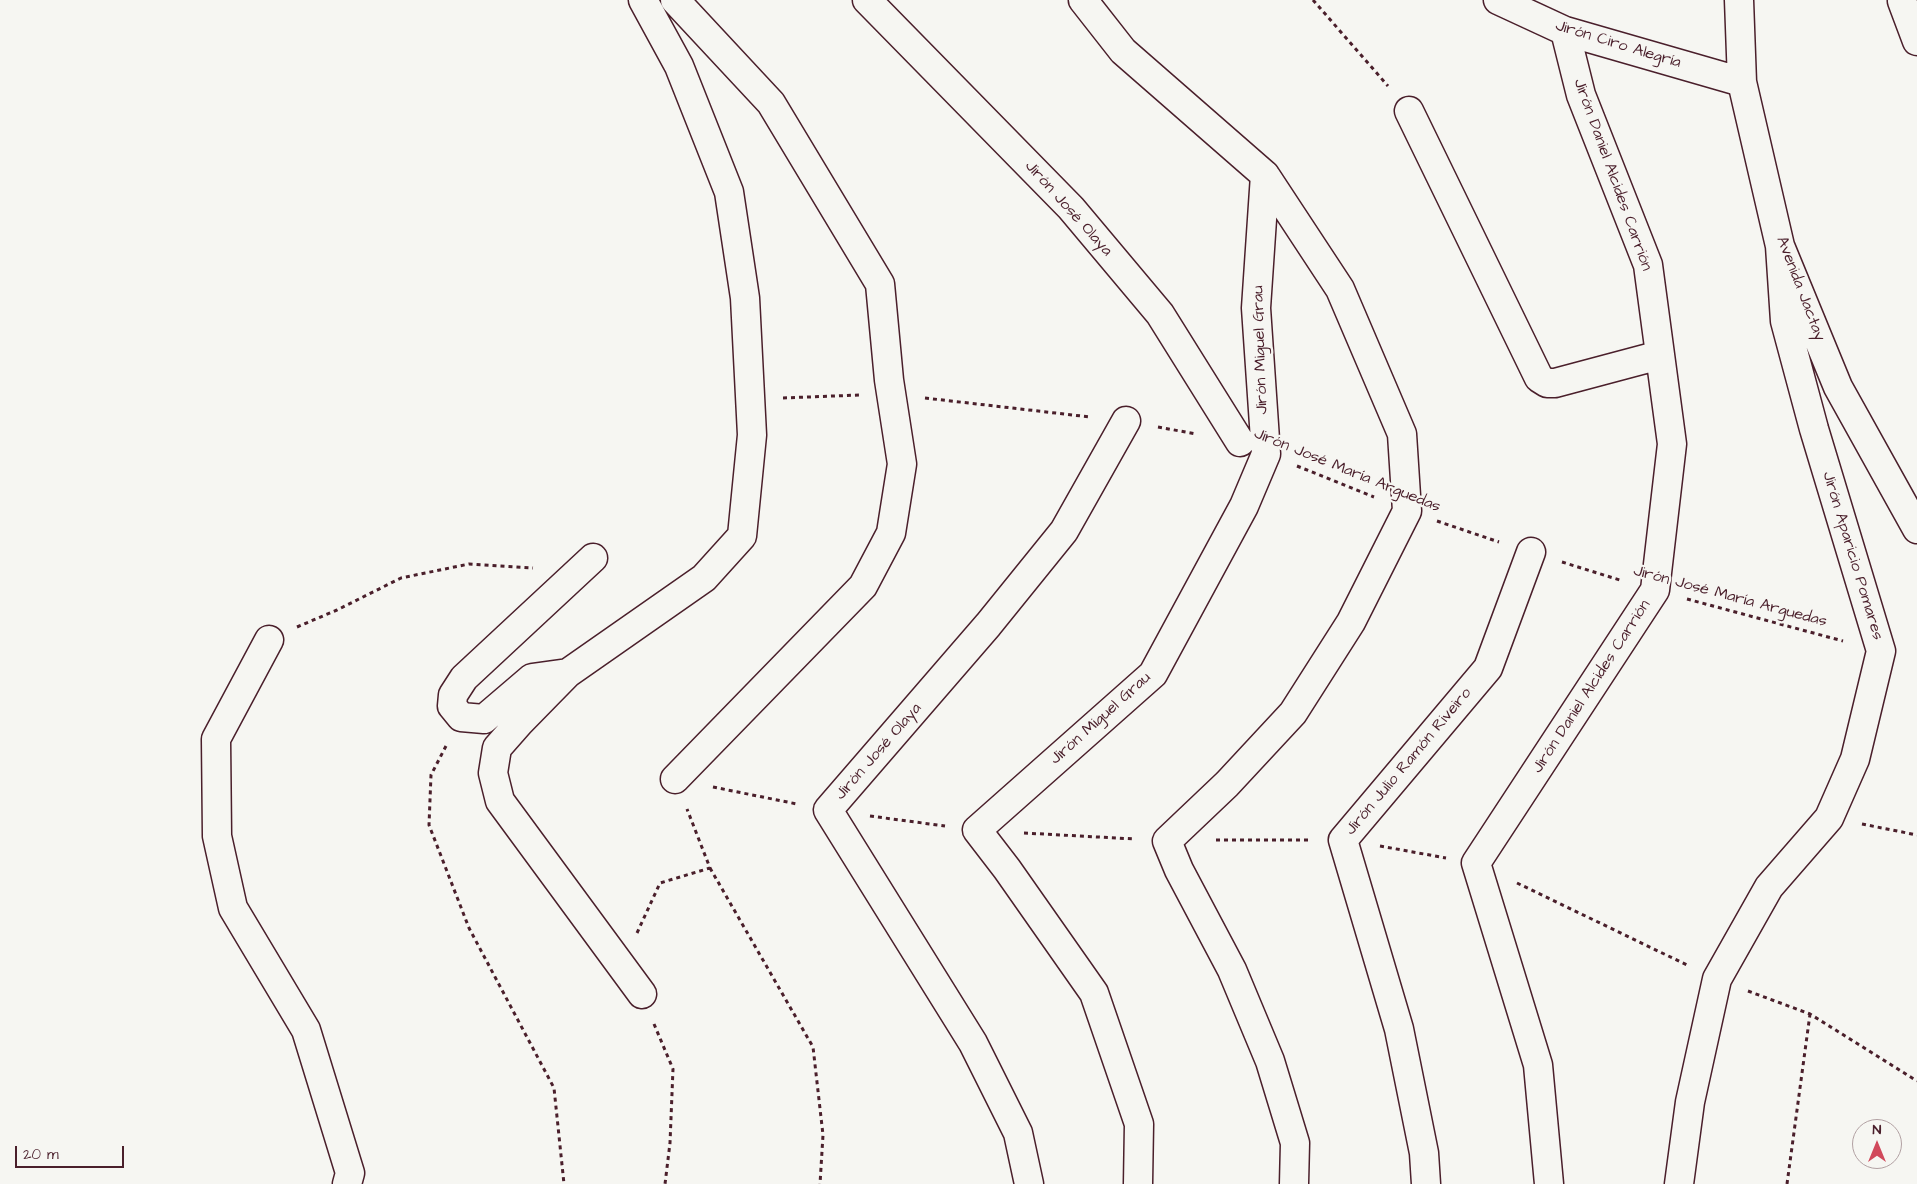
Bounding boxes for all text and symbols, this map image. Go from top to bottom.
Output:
street label: Jirón Ciro Alegría [1553,17,1683,73]
street label: Jirón Daniel Alcides Carrión [1568,76,1656,274]
street label: Jirón José Olaya [1020,157,1116,261]
street label: Avenida Jactay [1771,234,1829,344]
street label: Jirón Miguel Grau [1249,285,1273,415]
street label: Jirón José María Arguedas [1251,425,1443,517]
street label: Jirón Aparicio Pomares [1817,470,1887,642]
street label: Jirón José María Arguedas [1631,562,1829,632]
street label: Jirón Daniel Alcides Carrión [1529,597,1655,777]
street label: Jirón Miguel Grau [1047,669,1155,769]
street label: Jirón Julio Ramón Riveiro [1342,684,1476,840]
street label: Jirón José Olaya [832,700,926,804]
north arrow [1852,1119,1902,1169]
text: N [1873,1120,1881,1140]
scale bar [18,1136,126,1168]
text: 20 m [23,1144,59,1165]

